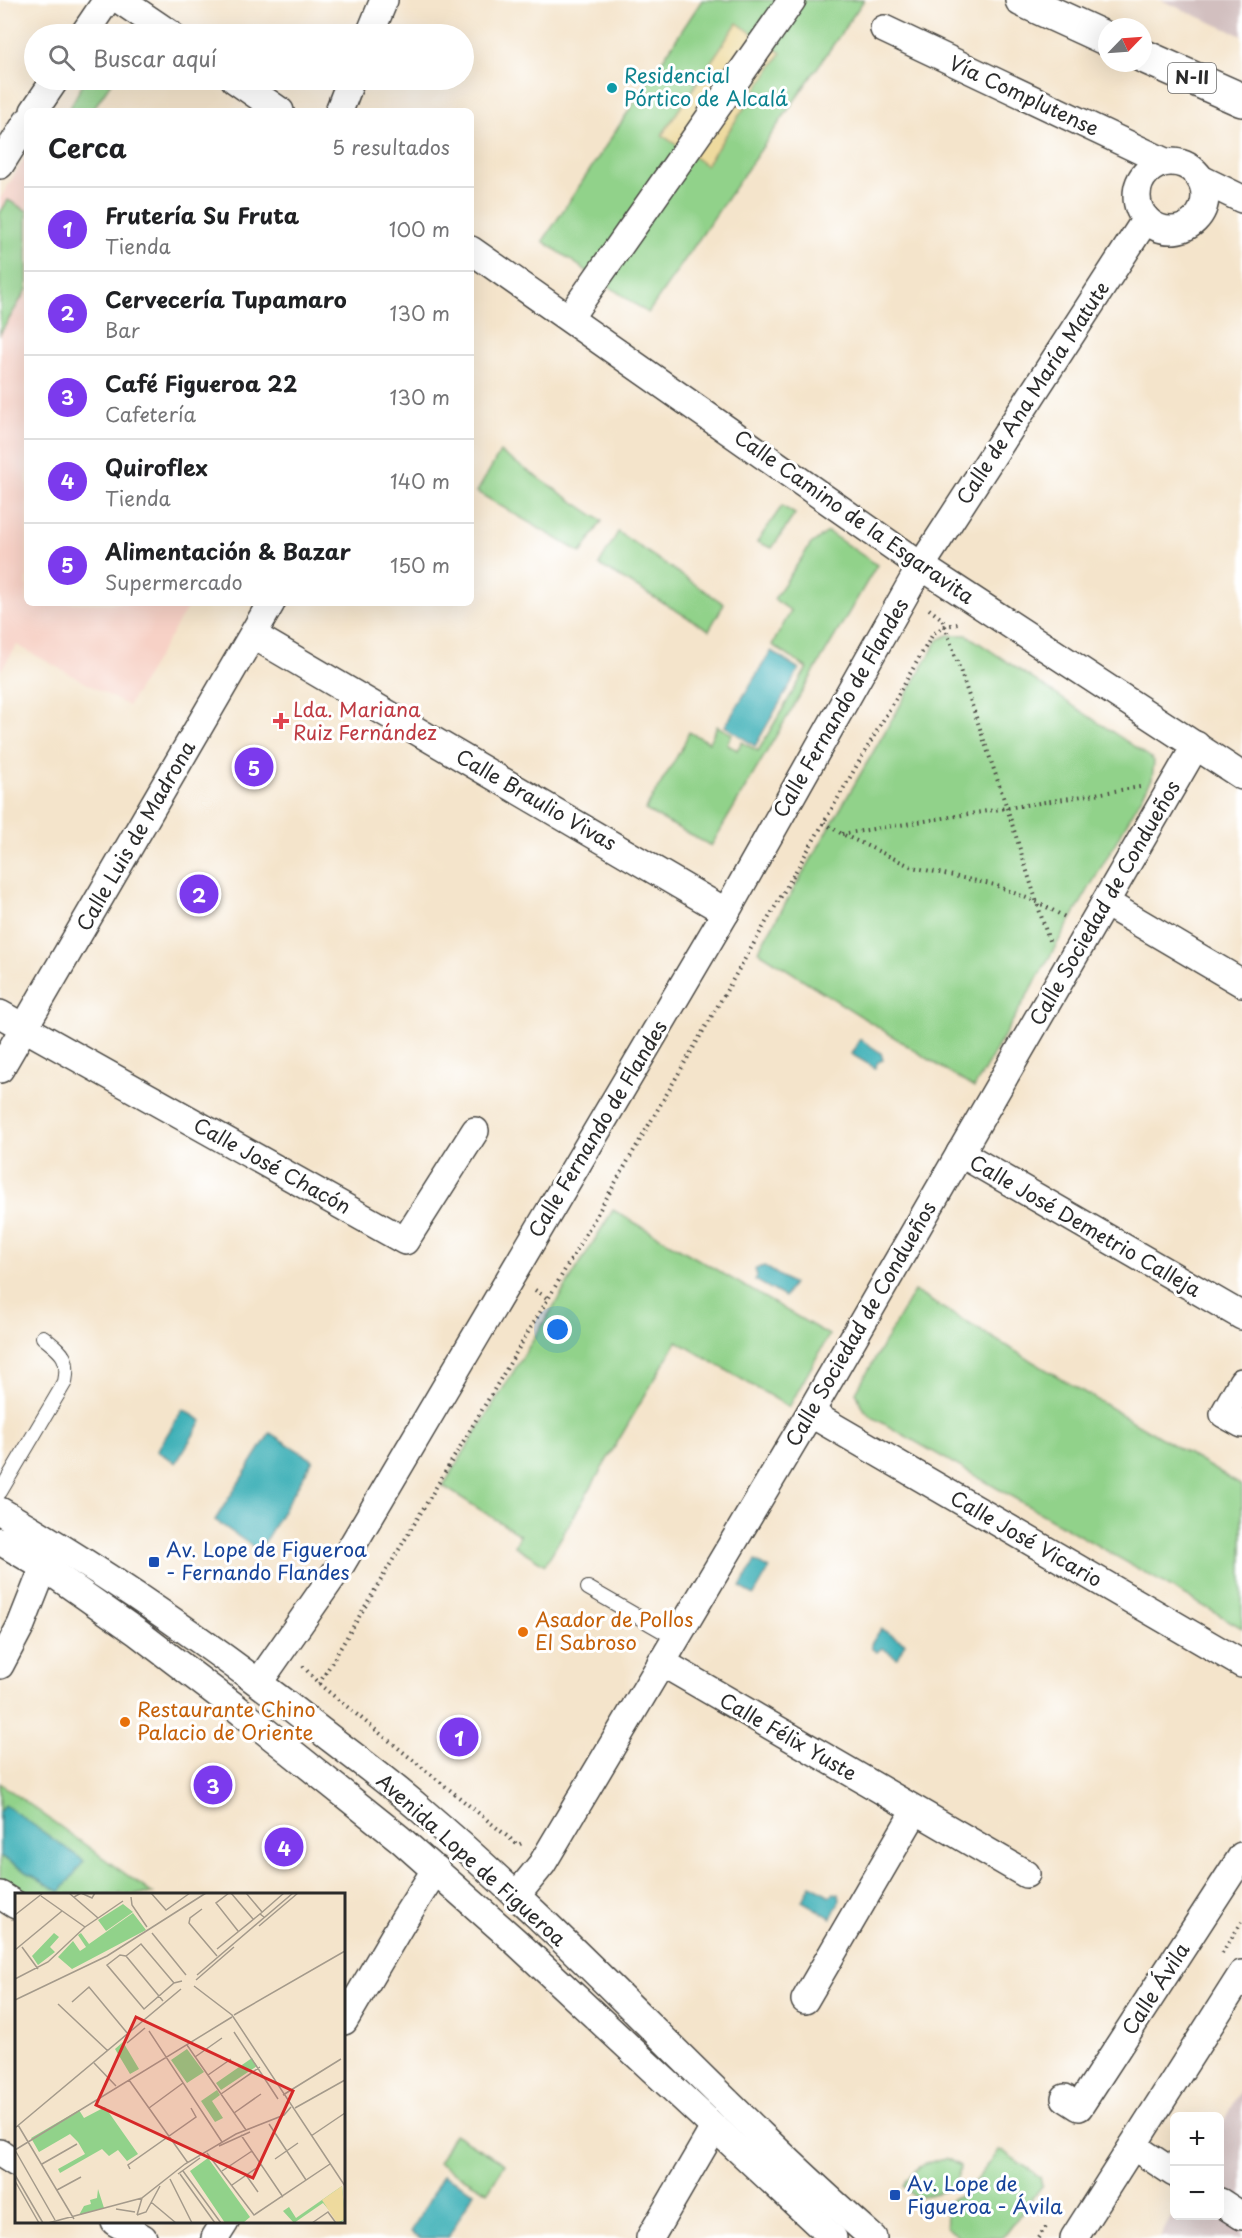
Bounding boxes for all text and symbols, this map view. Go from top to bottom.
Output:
north arrow [1098,18,1152,72]
search box [24,24,474,90]
icon: search [45,41,78,74]
text: Buscar aquí [93,41,217,74]
street label: Vía Complutense [945,47,1104,143]
place label: Residencial Pórtico de Alcalá [624,60,788,113]
road number: N-II [1168,63,1216,93]
marker: Residencial Pórtico de Alcalá [605,81,619,95]
text: Cerca [48,128,127,167]
text: 5 resultados [332,132,450,162]
text: Frutería Su Fruta [105,198,299,231]
text: 1 [63,214,72,244]
text: 100 m [389,214,450,244]
text: Tienda [105,231,171,261]
street label: Calle de Ana María Matute [948,275,1116,510]
text: Cervecería Tupamaro [105,282,347,315]
text: 2 [60,298,75,328]
text: 130 m [390,298,450,328]
text: Bar [105,315,140,345]
text: Café Figueroa 22 [105,366,297,399]
text: 3 [61,382,74,412]
text: 130 m [390,382,450,412]
text: Cafetería [105,399,196,429]
street label: Calle Camino de la Esgaravita [728,422,981,611]
text: Quiroflex [105,450,208,483]
text: 4 [61,466,74,496]
text: 140 m [390,466,450,496]
text: Tienda [105,483,171,513]
text: Alimentación & Bazar [105,534,351,567]
text: 5 [61,550,74,580]
text: 150 m [390,550,450,580]
text: Supermercado [105,567,243,597]
street label: Calle Fernando de Flandes [765,592,915,823]
place label: Lda. Mariana Ruiz Fernández [293,694,437,747]
marker: Lda. Mariana Ruiz Fernández [274,714,288,728]
street label: Calle Luis de Madrona [68,734,202,936]
street label: Calle Braulio Vivas [451,741,622,857]
pin: 5 [234,744,274,789]
street label: Calle Sociedad de Condueños [1021,774,1187,1031]
pin: 2 [180,872,218,916]
street label: Calle Fernando de Flandes [520,1014,674,1243]
street label: Calle José Chacón [188,1109,357,1221]
street label: Calle José Demetrio Calleja [964,1146,1207,1304]
street label: Calle Sociedad de Condueños [777,1195,943,1452]
your location [543,1315,572,1344]
street label: Calle José Vicario [945,1482,1108,1594]
place label: Av. Lope de Figueroa - Fernando Flandes [166,1534,367,1587]
marker: Av. Lope de Figueroa - Fernando Flandes [147,1555,161,1569]
place label: Asador de Pollos El Sabroso [535,1604,693,1657]
marker: Asador de Pollos El Sabroso [516,1625,530,1639]
street label: Calle Félix Yuste [714,1685,863,1788]
place label: Restaurante Chino Palacio de Oriente [137,1694,316,1747]
pin: 1 [440,1714,478,1760]
marker: Restaurante Chino Palacio de Oriente [118,1715,132,1729]
pin: 3 [194,1762,232,1808]
street label: Avenida Lope de Figueroa [370,1766,573,1953]
pin: 4 [264,1824,304,1870]
inset map [15,1893,345,2223]
street label: Calle Ávila [1114,1936,1197,2041]
map controls [1170,2112,1224,2220]
button: + [1170,2112,1224,2166]
button: − [1170,2166,1224,2220]
place label: Av. Lope de Figueroa - Ávila [907,2168,1063,2221]
marker: Av. Lope de Figueroa - Ávila [888,2188,902,2202]

